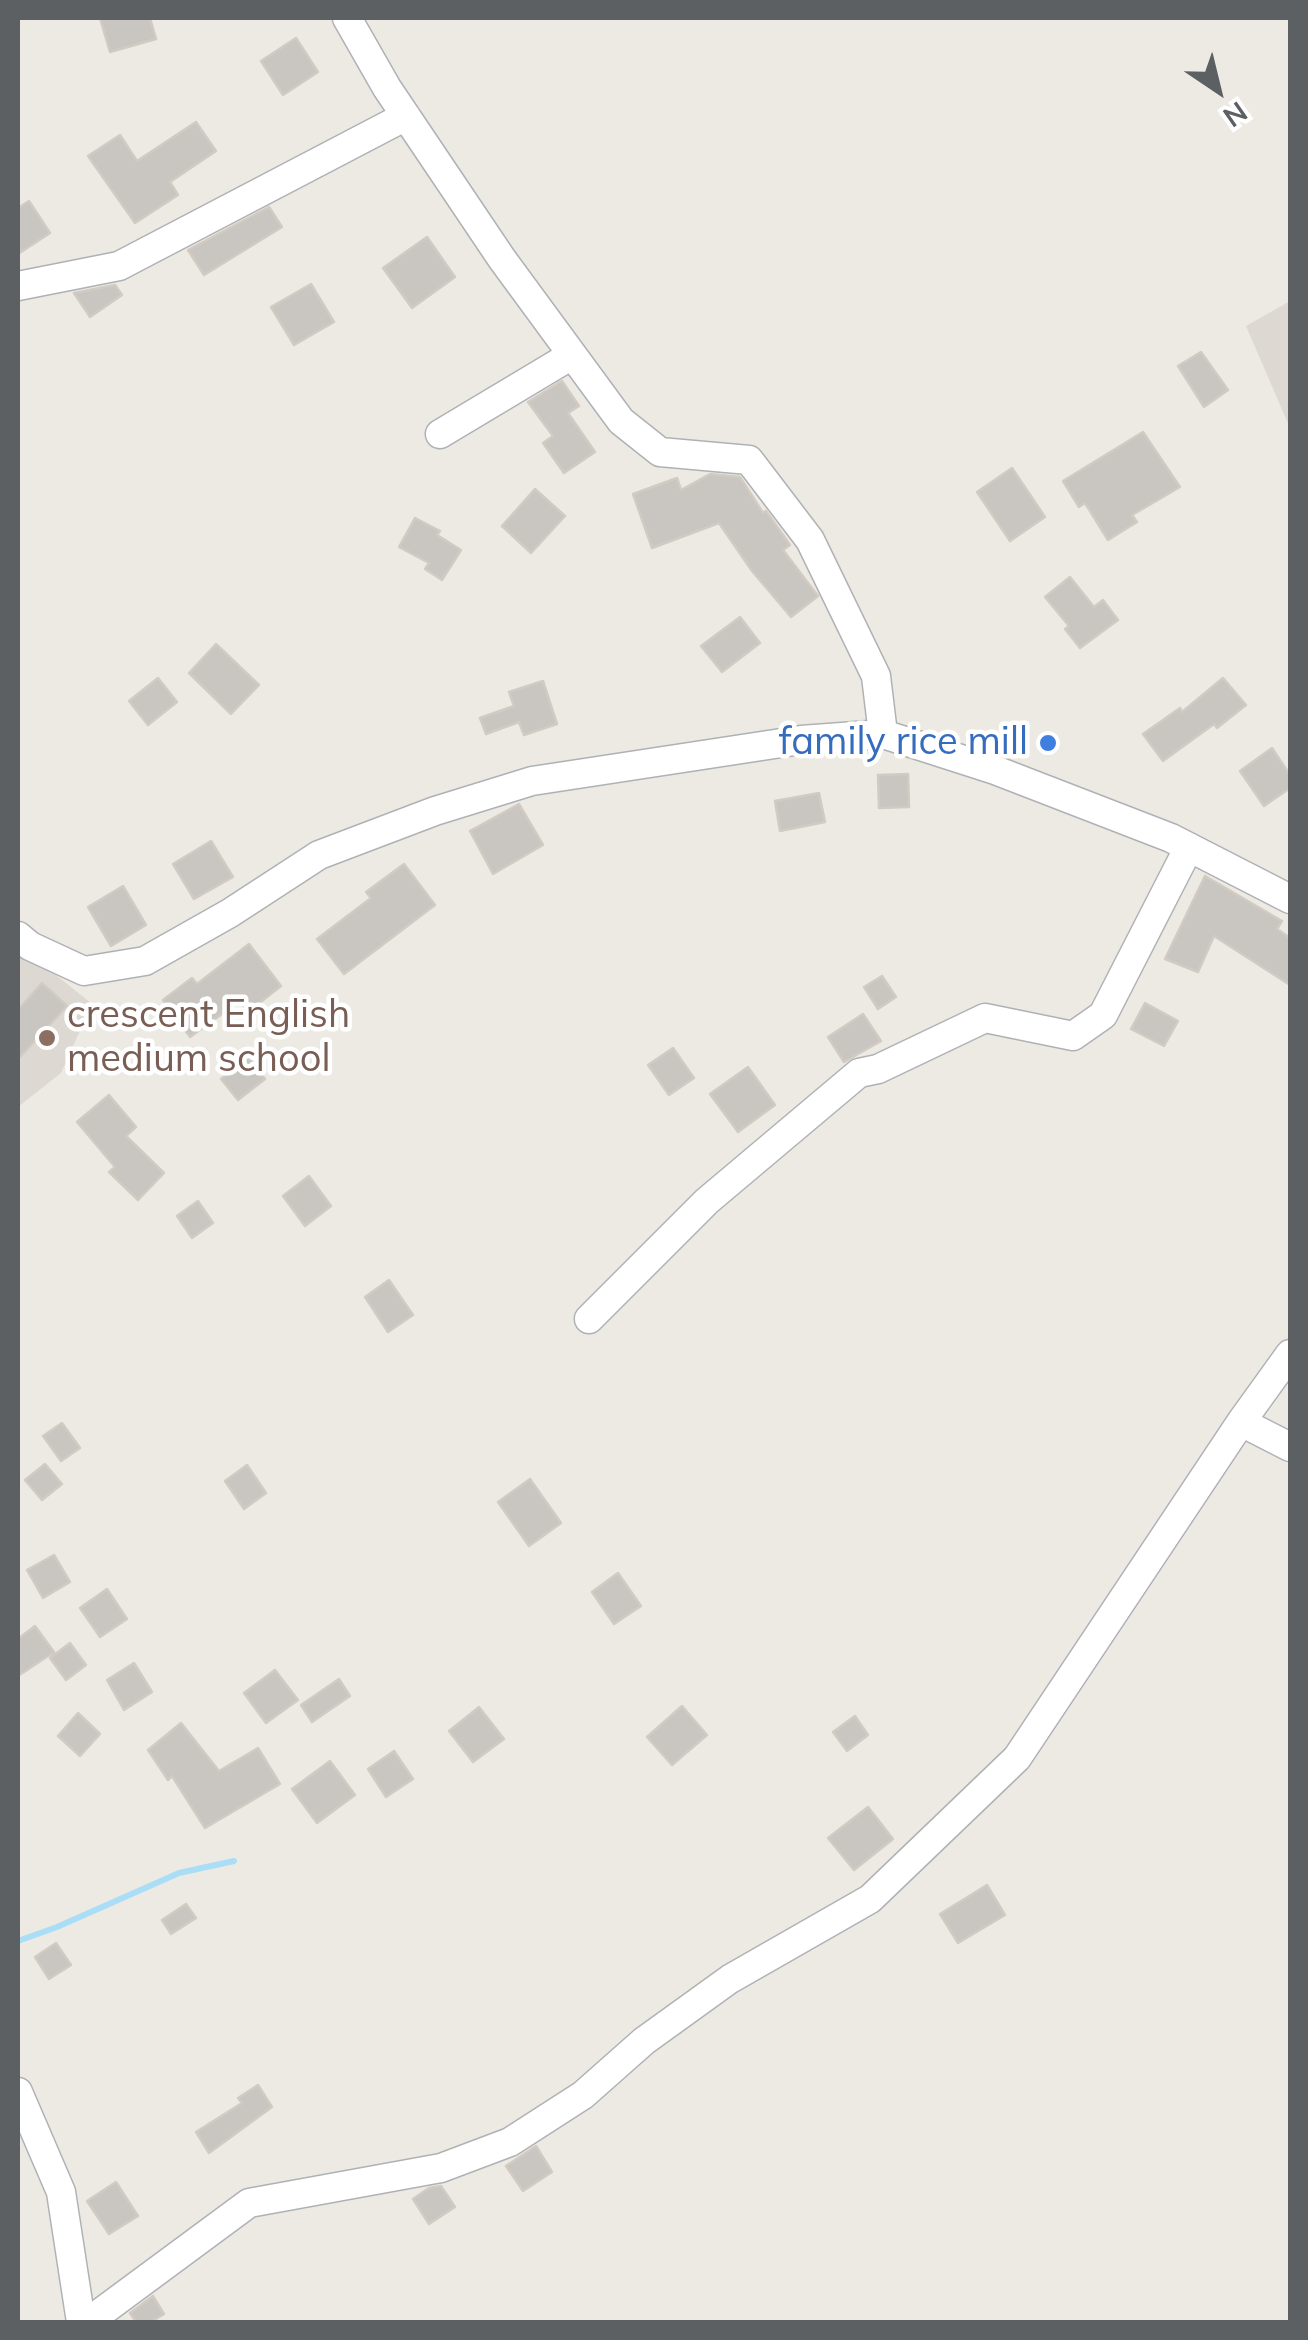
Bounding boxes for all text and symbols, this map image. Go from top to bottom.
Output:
north arrow [1168,40,1268,140]
text: N [1217,95,1254,135]
place label: family rice mill [779,720,1028,766]
marker: family rice mill [1037,732,1059,754]
place label: crescent English medium school [67,993,350,1082]
marker: crescent English medium school [36,1027,58,1049]

